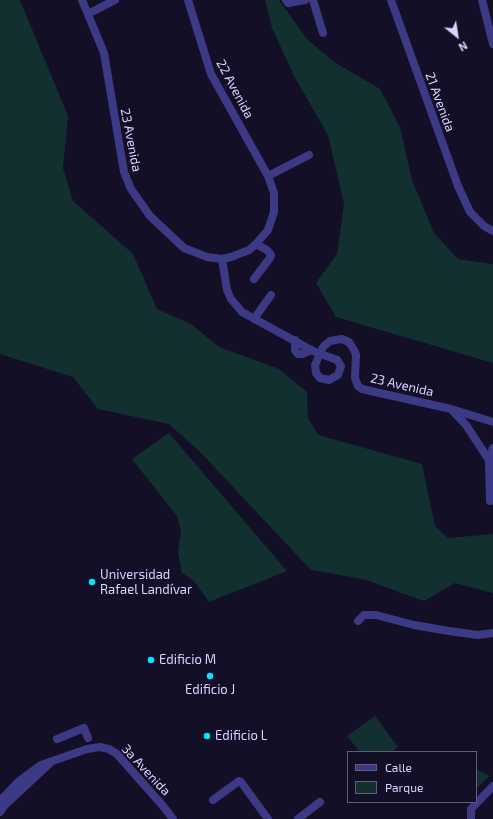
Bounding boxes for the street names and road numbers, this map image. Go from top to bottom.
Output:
street label: 22 Avenida [213,57,257,121]
street label: 21 Avenida [422,70,458,134]
street label: 23 Avenida [117,107,145,173]
street label: 23 Avenida [369,370,435,400]
street label: 3a Avenida [118,741,174,799]

